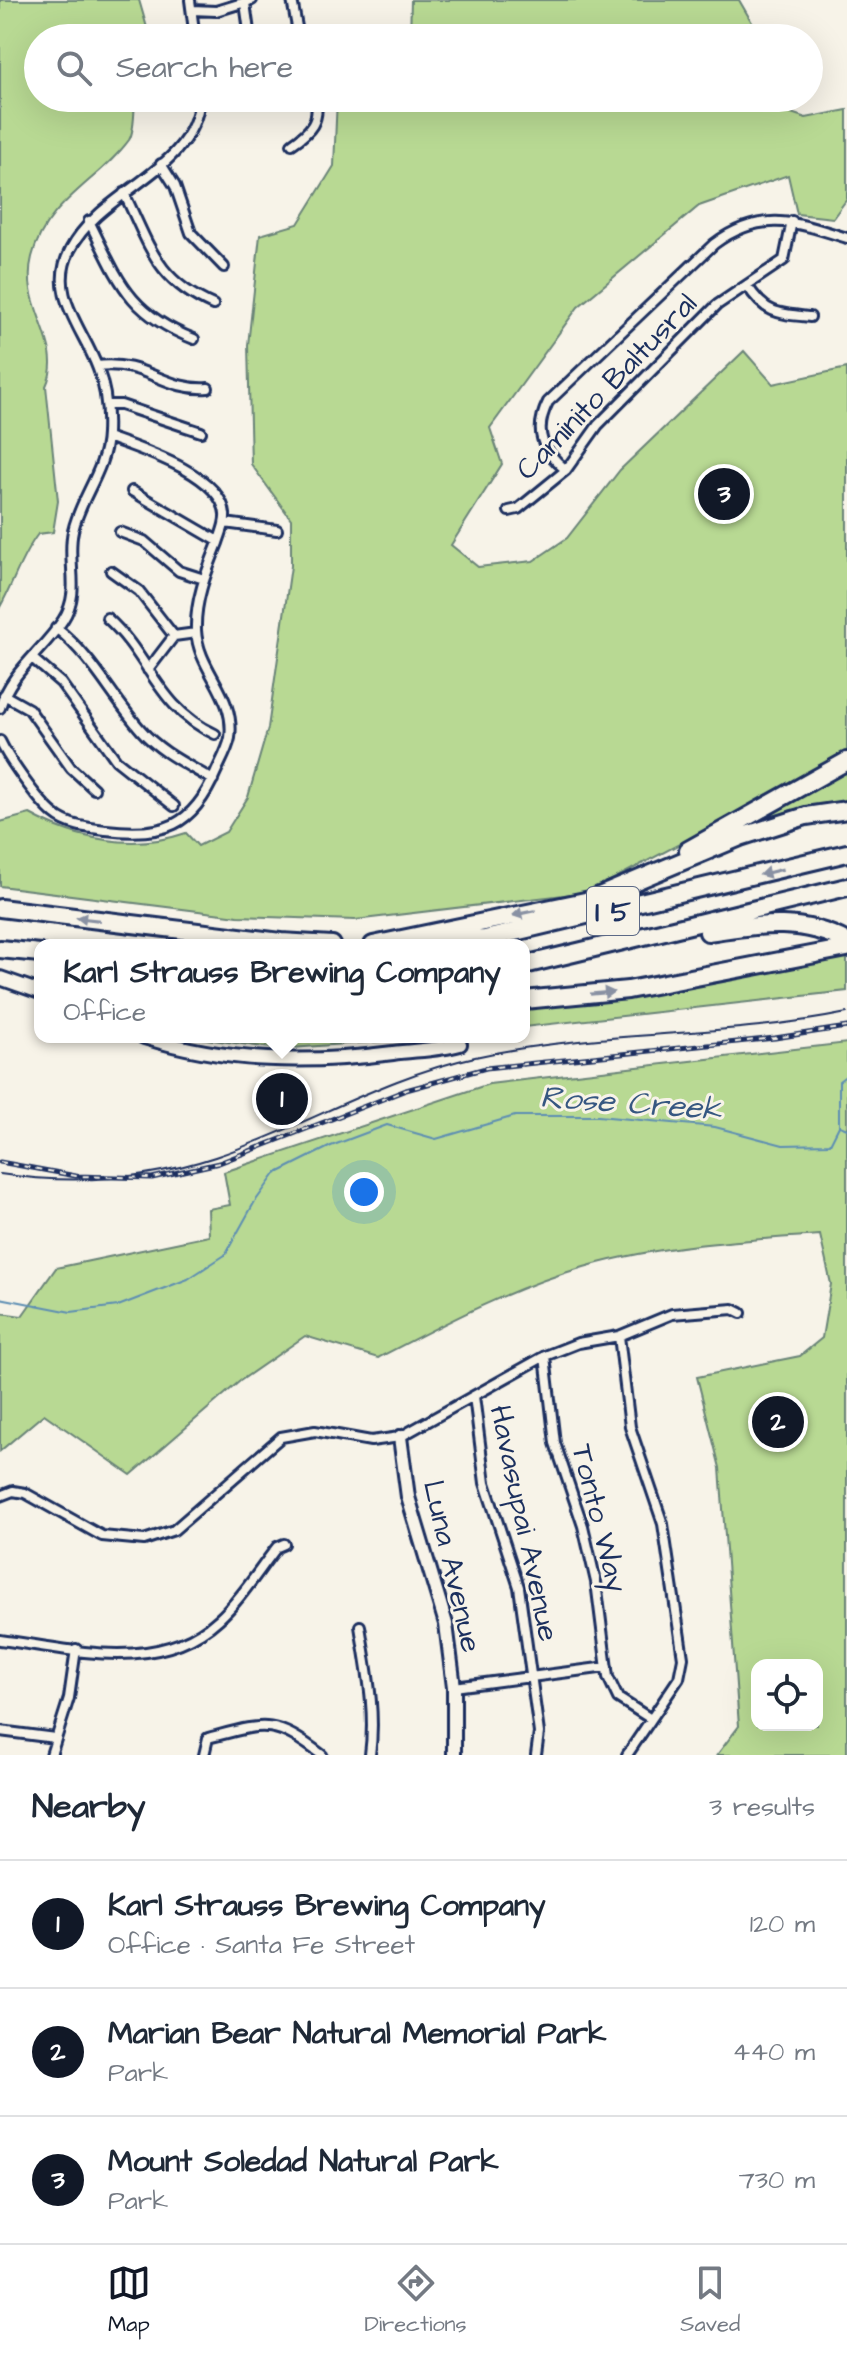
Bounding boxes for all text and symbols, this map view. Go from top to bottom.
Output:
search box [24,24,823,112]
icon: search [52,46,96,90]
text: Search here [116,47,293,89]
street label: Caminito Baltusral [506,284,707,489]
pin: 3 [698,464,750,524]
one-way arrow [759,867,784,879]
road number: I 5 [587,887,639,935]
one-way arrow [512,907,537,920]
one-way arrow [75,912,100,925]
popup [34,939,530,1043]
text: Karl Strauss Brewing Company [63,952,501,994]
one-way arrow [590,986,615,999]
text: Office [63,994,146,1030]
pin: 1 [256,1069,308,1129]
water label: Rose Creek [539,1075,724,1132]
your location [344,1172,384,1212]
pin: 2 [752,1392,804,1452]
street label: Havasupai Avenue [478,1401,570,1645]
street label: Tonto Way [559,1440,638,1597]
street label: Luna Avenue [412,1476,492,1657]
map controls [751,1659,823,1731]
button: locate [751,1659,823,1731]
text: Nearby [32,1783,146,1831]
text: 3 results [709,1789,815,1825]
text: Karl Strauss Brewing Company [108,1885,546,1927]
text: 1 [56,1906,60,1942]
text: 120 m [750,1906,815,1942]
text: Office · Santa Fe Street [108,1927,415,1963]
text: Marian Bear Natural Memorial Park [108,2013,607,2055]
text: 2 [51,2034,65,2070]
text: 440 m [733,2034,815,2070]
text: Park [108,2055,168,2091]
text: Mount Soledad Natural Park [108,2141,499,2183]
text: 3 [51,2162,65,2198]
text: 730 m [739,2162,815,2198]
text: Park [108,2183,168,2219]
tab: Map [107,2261,151,2340]
tab: Directions [364,2261,467,2340]
tab: Saved [680,2261,740,2340]

